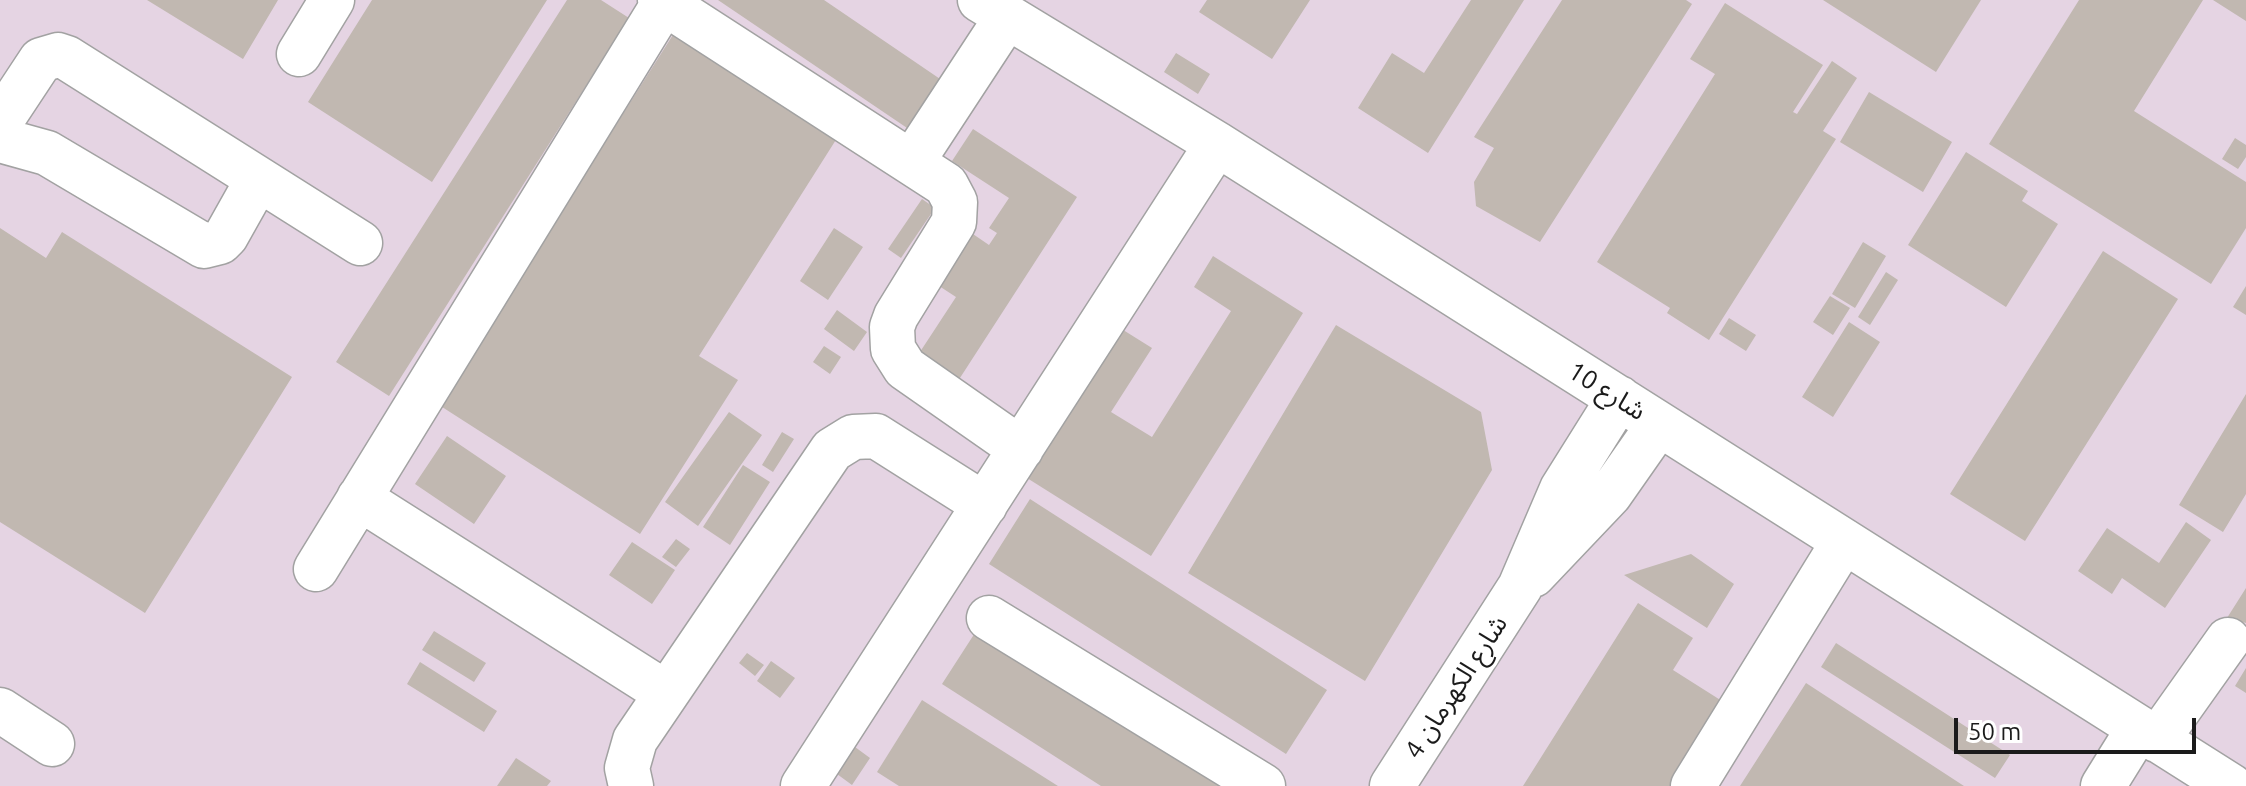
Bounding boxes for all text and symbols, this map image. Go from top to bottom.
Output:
street label: شارع 10 [1562,355,1652,427]
street label: شارع الكهرمان 4 [1398,609,1514,765]
scale bar [1958,702,2200,752]
text: 50 m [1968,718,2021,745]

